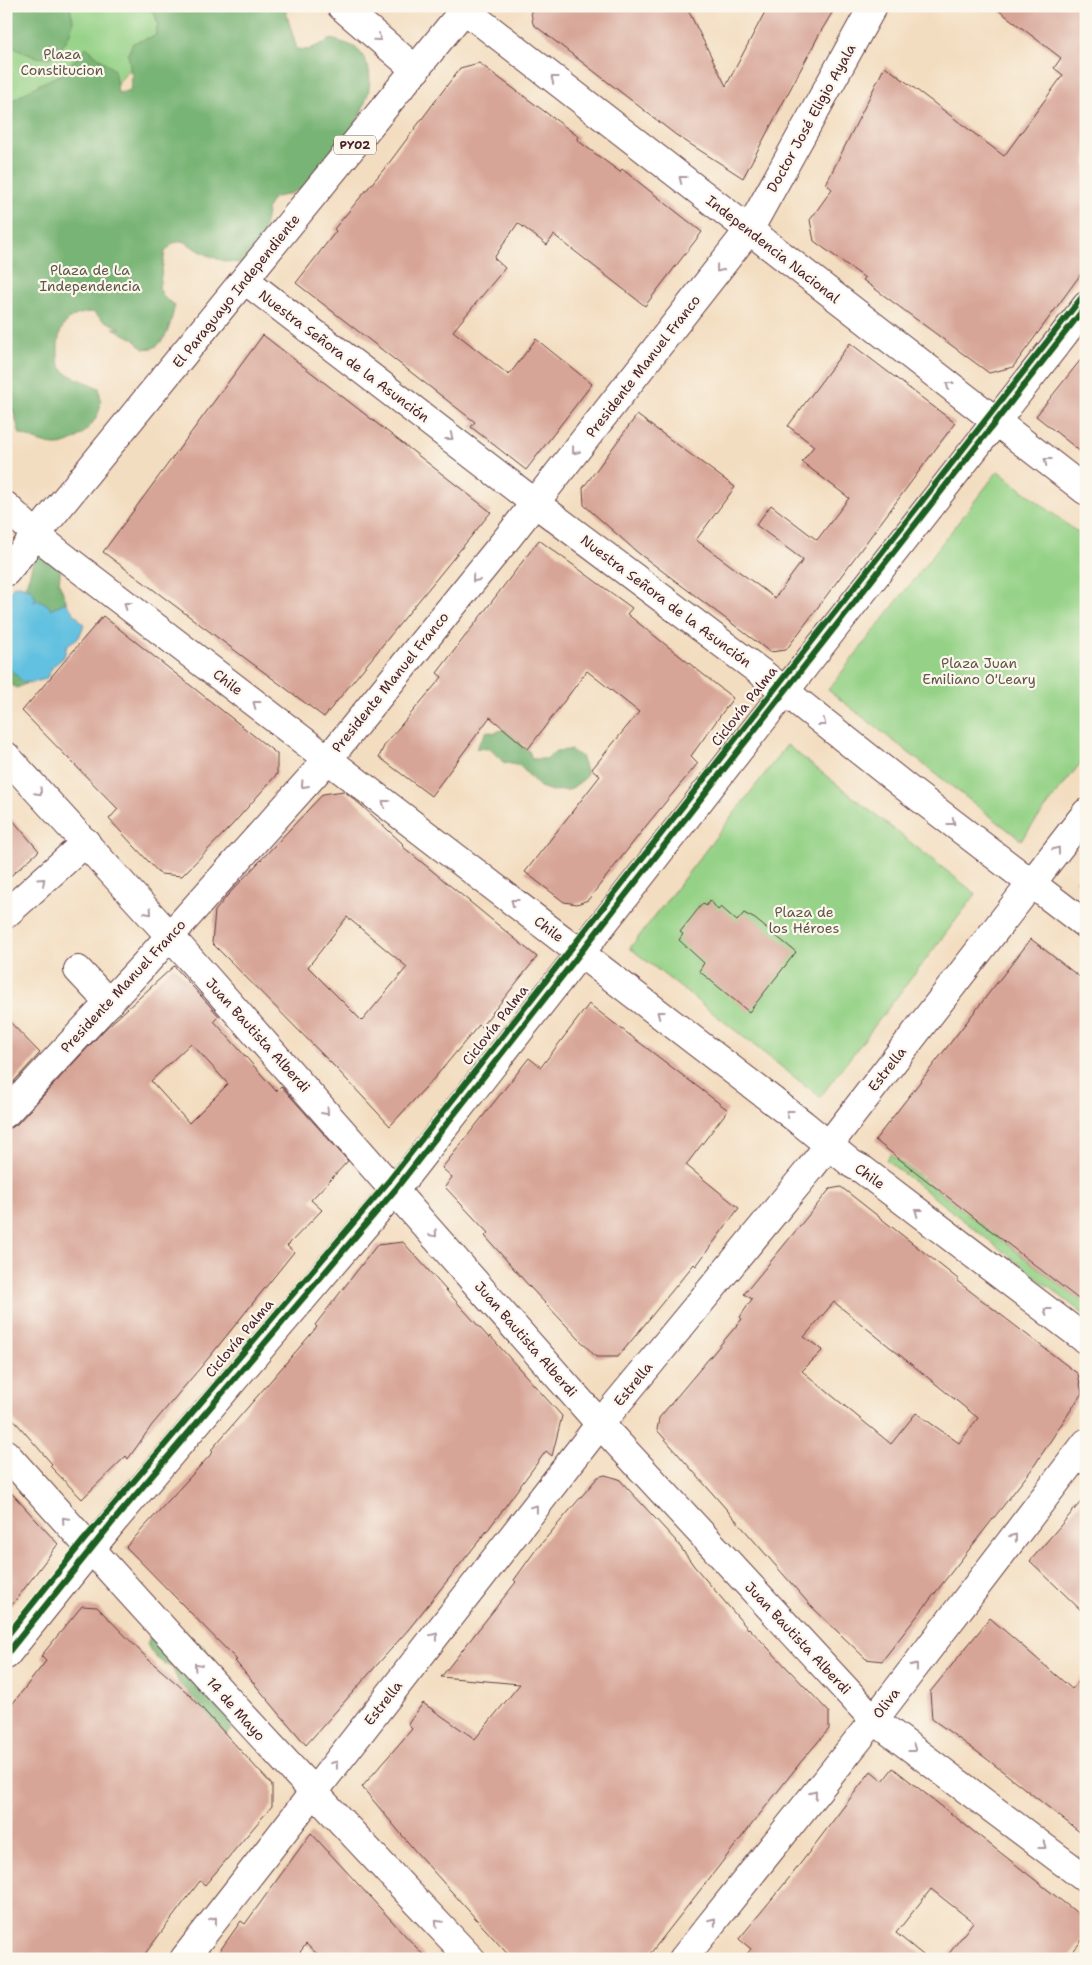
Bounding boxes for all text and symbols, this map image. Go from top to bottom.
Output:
one-way arrow [372,32,381,41]
street label: Doctor José Eligio Ayala [763,40,860,195]
park label: Plaza Constitucion [21,45,104,79]
one-way arrow [551,77,560,85]
road number: PY02 [334,136,376,154]
one-way arrow [679,175,688,184]
street label: Independencia Nacional [702,191,844,307]
street label: El Paraguayo Independiente [168,210,304,372]
park label: Plaza de La Independencia [40,261,141,295]
one-way arrow [716,263,725,272]
street label: Nuestra Señora de la Asunción [255,286,433,426]
street label: Presidente Manuel Franco [582,291,704,441]
one-way arrow [946,383,955,391]
one-way arrow [444,432,453,440]
one-way arrow [573,445,581,454]
one-way arrow [1044,459,1053,467]
street label: Nuestra Señora de la Asunción [577,531,755,671]
one-way arrow [472,573,480,582]
one-way arrow [123,602,133,611]
street label: Presidente Manuel Franco [328,608,452,756]
park label: Plaza Juan Emiliano O'Leary [922,654,1036,688]
street label: Ciclovía Palma [707,662,781,750]
street label: Chile [209,665,247,699]
one-way arrow [252,701,262,710]
one-way arrow [817,717,826,725]
one-way arrow [301,780,310,789]
one-way arrow [33,787,42,796]
one-way arrow [382,800,391,808]
one-way arrow [946,817,955,825]
one-way arrow [1052,847,1060,856]
one-way arrow [37,878,46,887]
one-way arrow [511,899,520,907]
park label: Plaza de los Héroes [769,903,839,937]
one-way arrow [143,907,152,916]
street label: Chile [530,912,568,946]
street label: Presidente Manuel Franco [56,916,190,1056]
street label: Juan Bautista Alberdi [202,974,314,1096]
street label: Ciclovía Palma [458,981,532,1069]
one-way arrow [656,1011,666,1020]
street label: Estrella [864,1043,910,1095]
one-way arrow [321,1107,330,1116]
one-way arrow [785,1110,795,1119]
street label: Chile [851,1159,889,1193]
one-way arrow [914,1209,924,1218]
one-way arrow [428,1229,437,1238]
street label: Juan Bautista Alberdi [471,1277,581,1401]
street label: Ciclovía Palma [201,1295,277,1381]
one-way arrow [1044,1308,1053,1316]
street label: Estrella [610,1358,656,1410]
one-way arrow [529,1504,538,1514]
one-way arrow [61,1516,70,1525]
one-way arrow [1008,1534,1016,1543]
street label: Juan Bautista Alberdi [741,1578,855,1698]
one-way arrow [429,1632,438,1642]
one-way arrow [194,1662,203,1671]
one-way arrow [909,1662,918,1672]
street label: 14 de Mayo [203,1673,269,1745]
street label: Estrella [360,1677,406,1729]
street label: Oliva [868,1684,904,1722]
one-way arrow [907,1743,917,1752]
one-way arrow [329,1761,337,1770]
one-way arrow [809,1791,817,1800]
one-way arrow [1037,1841,1046,1849]
one-way arrow [208,1917,216,1926]
one-way arrow [707,1917,716,1926]
one-way arrow [435,1920,444,1929]

